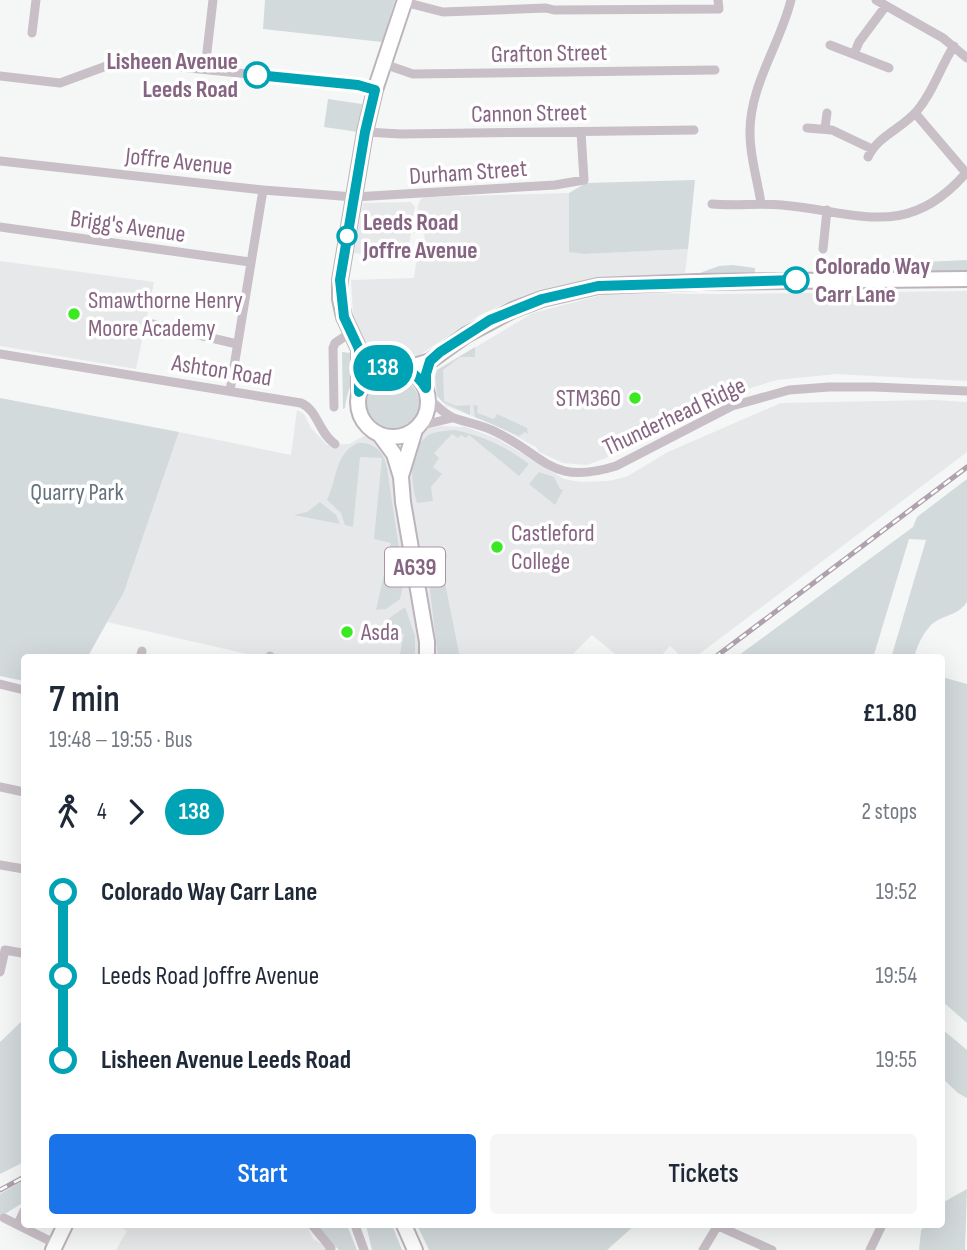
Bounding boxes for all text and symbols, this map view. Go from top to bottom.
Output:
street label: Grafton Street [491,38,608,69]
place label: Lisheen Avenue Leeds Road [106,47,238,104]
marker: Lisheen Avenue Leeds Road [244,62,270,88]
street label: Cannon Street [471,98,587,129]
street label: Joffre Avenue [123,141,234,182]
street label: Durham Street [408,154,528,191]
street label: Brigg's Avenue [68,204,187,249]
place label: Leeds Road Joffre Avenue [362,208,477,265]
marker: Leeds Road Joffre Avenue [337,226,357,246]
place label: Colorado Way Carr Lane [815,252,930,309]
marker: Colorado Way Carr Lane [783,267,809,293]
place label: Smawthorne Henry Moore Academy [88,286,243,343]
marker: Smawthorne Henry Moore Academy [66,306,82,322]
line badge: 138 [343,345,423,391]
street label: Ashton Road [169,348,274,393]
text: 138 [367,353,399,382]
street label: Thunderhead Ridge [598,371,750,462]
place label: STM360 [556,384,621,413]
marker: STM360 [627,390,643,406]
park label: Quarry Park [30,478,124,507]
place label: Castleford College [511,519,594,576]
marker: Castleford College [489,539,505,555]
road number: A639 [385,548,445,586]
place label: Asda [360,618,399,647]
marker: Asda [339,624,355,640]
text: 7 min [49,677,120,722]
text: £1.80 [862,698,917,729]
text: 19:48 – 19:55 · Bus [49,726,193,754]
icon: walk [49,793,87,831]
icon: forward [117,793,155,831]
text: 138 [179,797,210,826]
text: 4 [97,798,107,826]
text: 2 stops [861,798,917,826]
text: Colorado Way Carr Lane [101,877,317,908]
text: 19:52 [876,878,917,906]
text: Leeds Road Joffre Avenue [101,961,319,992]
text: 19:54 [876,962,917,990]
text: Lisheen Avenue Leeds Road [101,1045,351,1076]
text: 19:55 [876,1046,917,1074]
button: Start [49,1134,476,1214]
button: Tickets [490,1134,917,1214]

